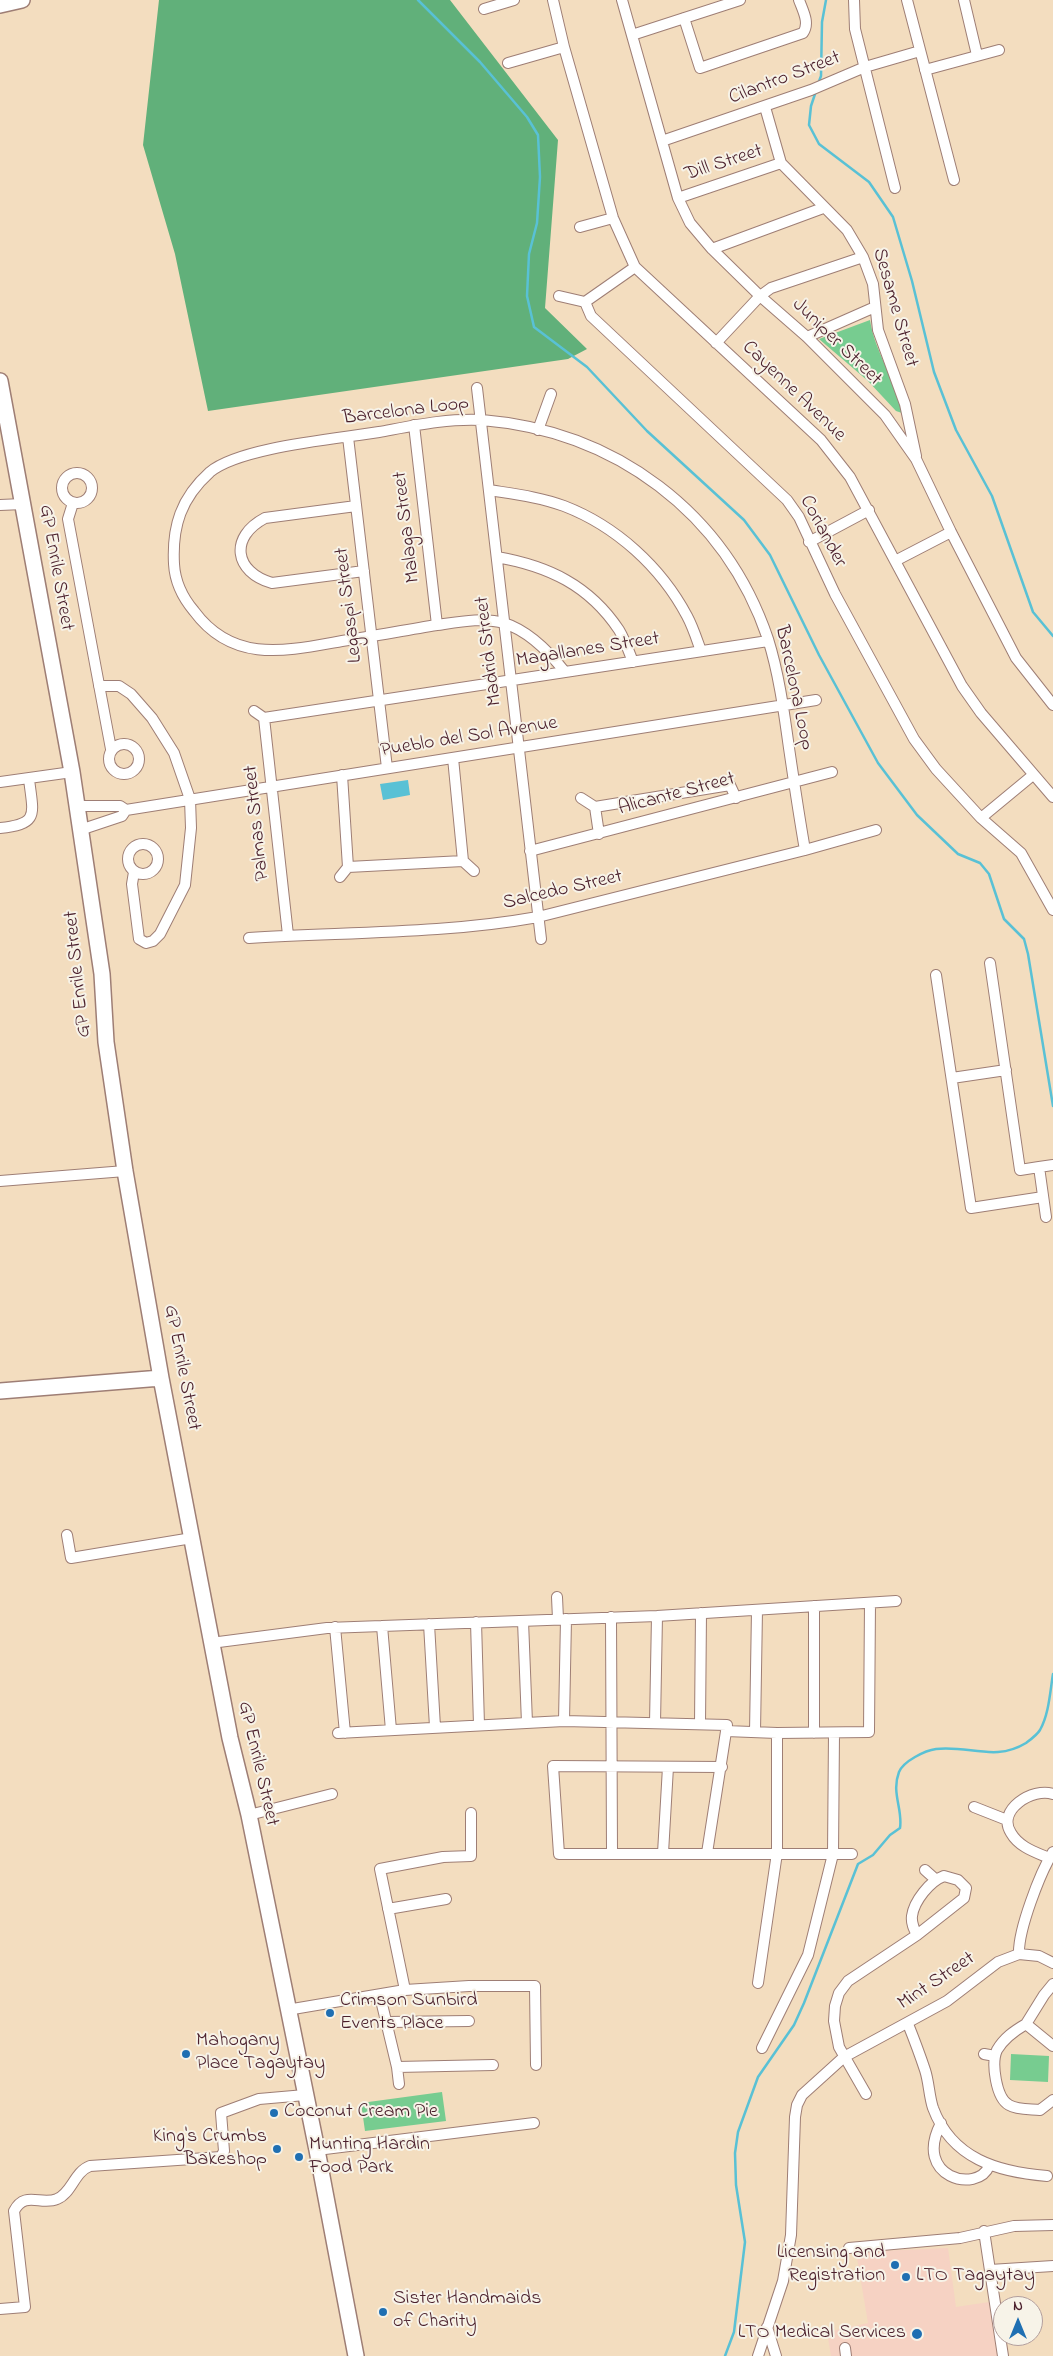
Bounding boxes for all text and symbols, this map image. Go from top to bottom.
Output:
street label: Cilantro Street [726,47,844,111]
street label: Dill Street [682,140,766,188]
street label: Sesame Street [866,246,922,370]
street label: Juniper Street [786,294,886,392]
street label: Cayenne Avenue [736,336,850,448]
street label: Barcelona Loop [342,392,470,432]
street label: Malaga Street [389,470,427,584]
street label: Coriander [793,492,851,572]
street label: GP Enrile Street [32,503,78,633]
street label: Legaspi Street [331,546,369,664]
street label: Madrid Street [471,595,509,707]
street label: Barcelona Loop [768,623,818,753]
street label: Magallanes Street [515,628,661,674]
street label: Pueblo del Sol Avenue [379,712,559,764]
street label: Palmas Street [240,764,276,882]
street label: Alicante Street [616,768,738,822]
street label: Salcedo Street [501,866,625,916]
street label: GP Enrile Street [60,909,98,1039]
street label: GP Enrile Street [157,1303,205,1433]
street label: GP Enrile Street [231,1699,283,1829]
street label: Mint Street [894,1948,980,2016]
place label: Crimson Sunbird Events Place [340,1990,477,2037]
marker: Crimson Sunbird Events Place [324,2007,336,2019]
place label: Mahogany Place Tagaytay [196,2030,325,2077]
marker: Mahogany Place Tagaytay [180,2048,192,2060]
place label: Coconut Cream Pie [284,2101,438,2125]
marker: Coconut Cream Pie [268,2107,280,2119]
place label: King's Crumbs Bakeshop [153,2126,267,2173]
place label: Munting Hardin Food Park [309,2134,430,2181]
marker: King's Crumbs Bakeshop [271,2143,283,2155]
marker: Munting Hardin Food Park [293,2151,305,2163]
place label: Licensing and Registration [777,2242,885,2289]
marker: Licensing and Registration [889,2259,901,2271]
place label: LTO Tagaytay [916,2265,1035,2289]
marker: LTO Tagaytay [900,2271,912,2283]
place label: Sister Handmaids of Charity [393,2288,541,2335]
north arrow [993,2296,1043,2346]
text: N [1013,2296,1023,2317]
marker: Sister Handmaids of Charity [377,2306,389,2318]
place label: LTO Medical Services [738,2322,906,2346]
marker: LTO Medical Services [910,2327,924,2341]

